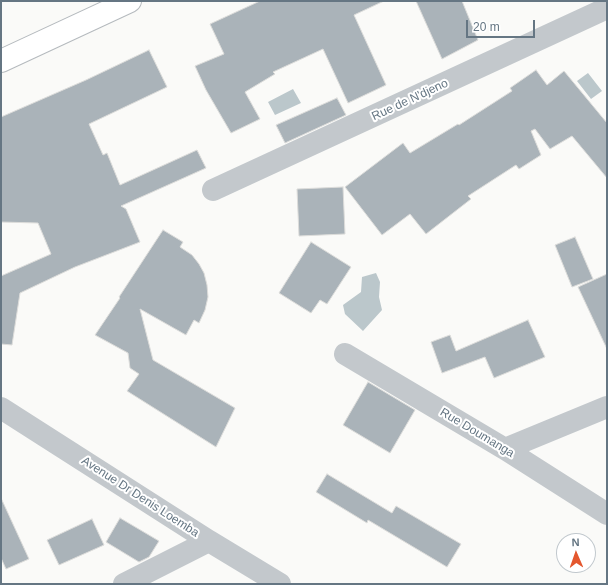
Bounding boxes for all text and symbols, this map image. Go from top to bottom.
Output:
scale bar [468,12,537,38]
text: 20 m [473,20,500,34]
street label: Rue de N'djeno [370,76,450,124]
street label: Rue Doumanga [437,405,517,461]
street label: Avenue Dr Denis Loemba [79,454,201,540]
north arrow [556,533,596,573]
text: N [571,536,580,548]

